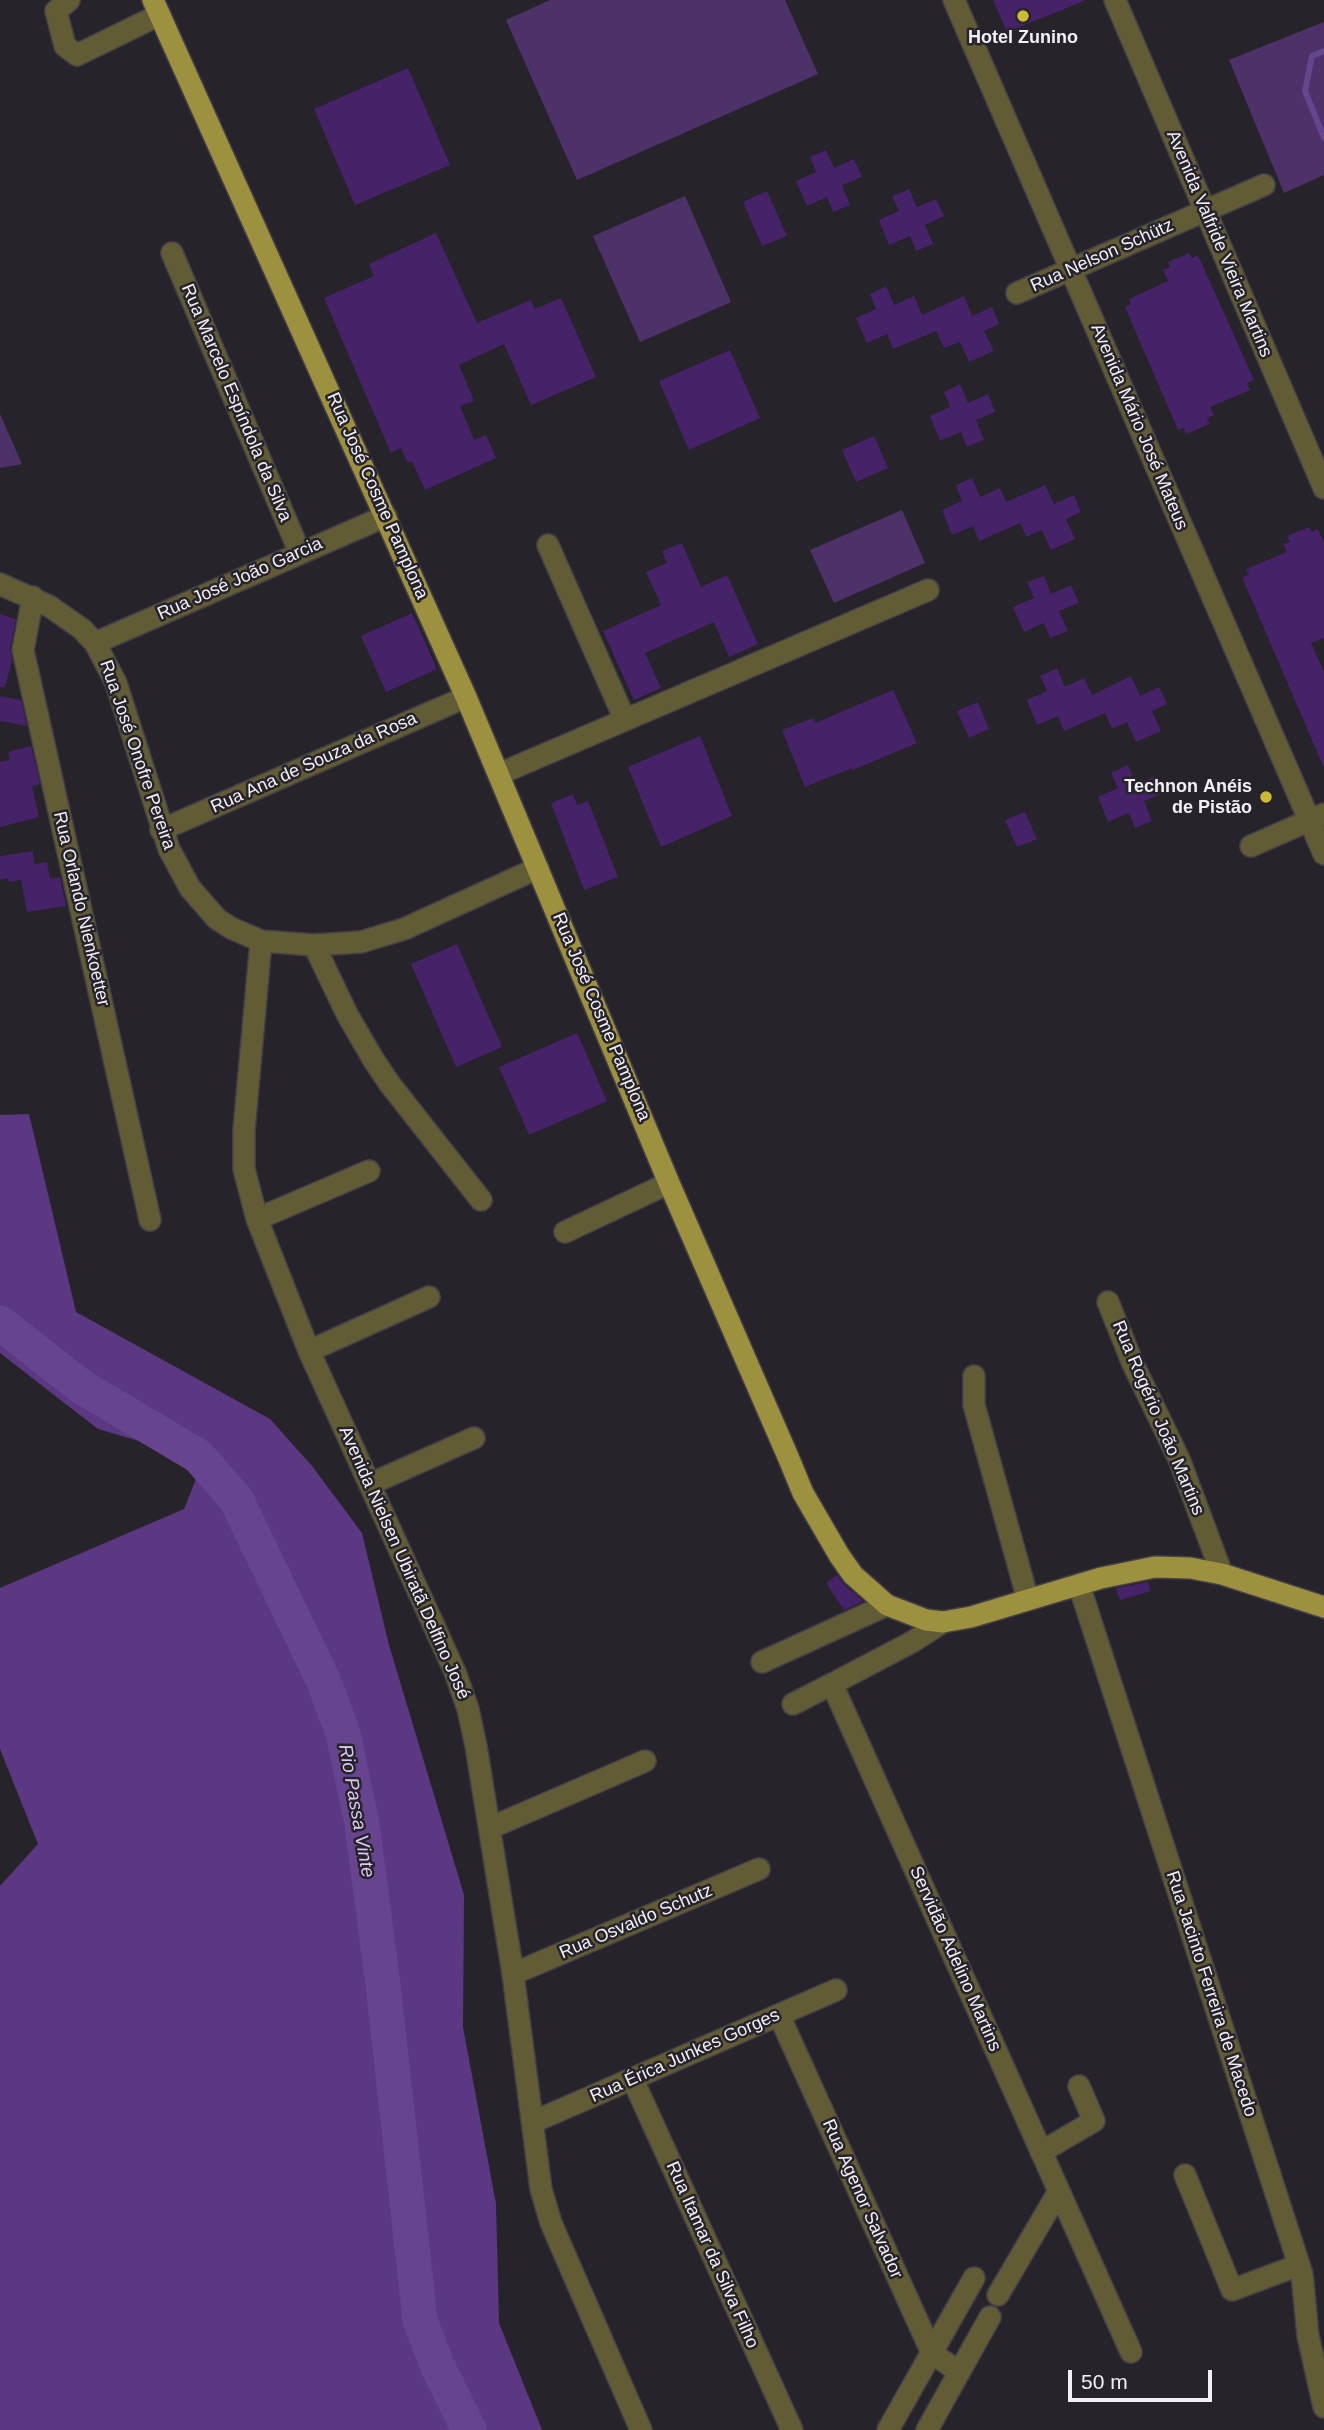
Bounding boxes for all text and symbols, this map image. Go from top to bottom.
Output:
marker: Hotel Zunino [1015,8,1031,24]
place label: Hotel Zunino [968,27,1078,49]
street label: Avenida Valfride Vieira Martins [1161,127,1277,361]
street label: Rua Nelson Schütz [1027,215,1177,297]
street label: Rua Marcelo Espíndola da Silva [176,281,296,525]
street label: Avenida Mário José Mateus [1086,321,1192,533]
street label: Rua José Cosme Pamplona [322,389,432,603]
street label: Rua José João Garcia [154,533,326,625]
street label: Rua José Onofre Pereira [94,657,180,853]
street label: Rua Ana de Souza da Rosa [208,708,420,818]
place label: Technon Anéis de Pistão [1124,776,1252,818]
marker: Technon Anéis de Pistão [1258,789,1274,805]
street label: Rua Orlando Nienkoetter [48,810,114,1008]
street label: Rua José Cosme Pamplona [547,910,655,1124]
street label: Rua Rogério João Martins [1107,1318,1209,1518]
street label: Avenida Nielsen Ubiratã Delfino José [334,1423,474,1703]
water label: Rio Passa Vinte [333,1743,379,1879]
street label: Servidão Adelino Martins [904,1863,1006,2055]
street label: Rua Jacinto Ferreira de Macedo [1161,1868,1261,2120]
street label: Rua Osvaldo Schutz [556,1880,716,1964]
street label: Rua Érica Junkes Gorges [587,2004,783,2108]
street label: Rua Agenor Salvador [817,2116,907,2282]
street label: Rua Itamar da Silva Filho [661,2158,763,2352]
scale bar [1072,2356,1216,2400]
text: 50 m [1081,2370,1128,2393]

